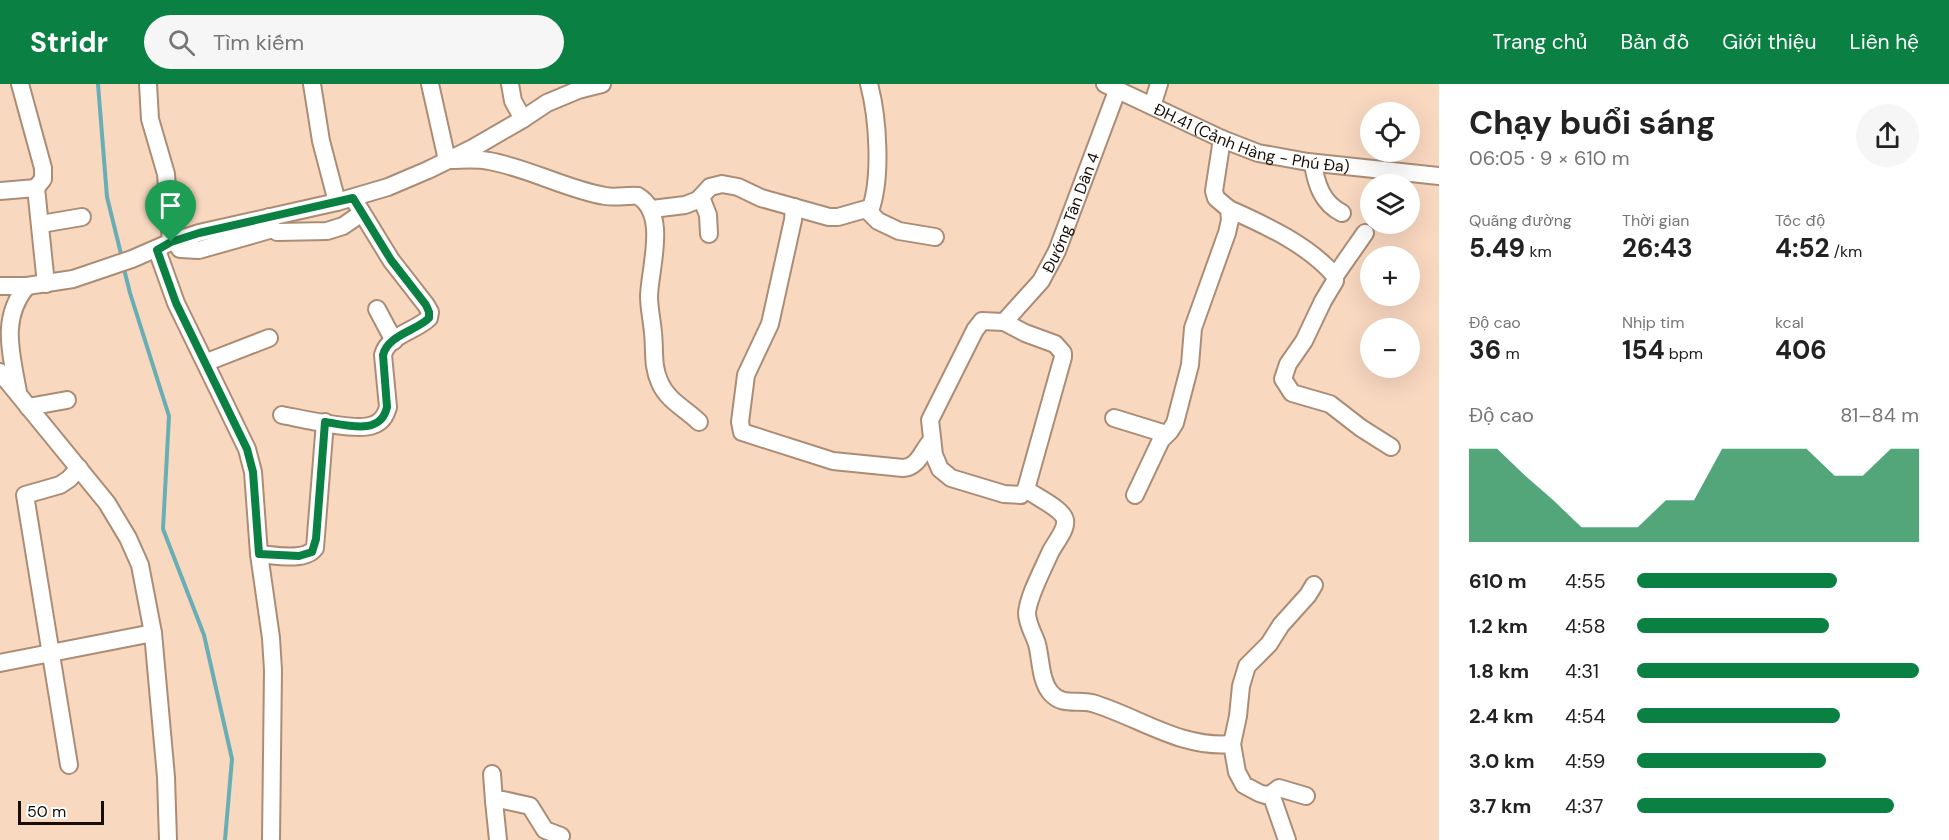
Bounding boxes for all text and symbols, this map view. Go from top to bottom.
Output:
search box [144,15,564,69]
text: Stridr [30,24,108,61]
icon: search [165,26,198,59]
text: Tìm kiếm [213,28,304,57]
text: Trang chủ [1493,28,1588,56]
text: Bản đồ [1621,28,1689,56]
text: Giới thiệu [1722,28,1817,56]
text: Liên hệ [1850,28,1919,56]
street label: ĐH.41 (Cảnh Hàng - Phú Đa) [1151,98,1351,177]
text: Chạy buổi sáng [1469,101,1716,144]
map controls [1360,102,1420,378]
button: locate [1360,102,1420,162]
button: share [1856,104,1919,167]
text: 06:05 · 9 × 610 m [1469,145,1630,171]
street label: Đướng Tân Dân 4 [1037,149,1104,276]
button: layers [1360,174,1420,234]
pin [145,180,196,242]
icon: arrive [154,189,187,222]
text: Quãng đường [1469,210,1572,231]
text: Thời gian [1622,210,1689,231]
text: Tốc độ [1775,210,1825,231]
text: 5.49 [1469,231,1525,265]
text: 26:43 [1622,231,1693,265]
text: 4:52 [1775,231,1830,265]
text: km [1525,241,1552,262]
text: /km [1830,241,1862,262]
button: + [1360,246,1420,306]
text: Độ cao [1469,312,1521,333]
text: Nhịp tim [1622,312,1684,333]
text: kcal [1775,312,1804,333]
button: − [1360,318,1420,378]
text: 36 [1469,333,1501,367]
text: 154 [1622,333,1665,367]
text: 406 [1775,333,1827,367]
text: m [1501,343,1520,364]
text: bpm [1665,343,1703,364]
text: Độ cao [1469,402,1534,428]
text: 81–84 m [1840,402,1919,428]
text: 610 m [1469,568,1527,594]
text: 4:55 [1565,568,1606,594]
text: 1.2 km [1469,613,1528,639]
text: 4:58 [1565,613,1606,639]
text: 1.8 km [1469,658,1529,684]
text: 4:31 [1565,658,1599,684]
text: 2.4 km [1469,703,1534,729]
text: 4:54 [1565,703,1606,729]
text: 3.0 km [1469,748,1534,774]
text: 4:59 [1565,748,1605,774]
text: 3.7 km [1469,793,1531,819]
text: 4:37 [1565,793,1603,819]
scale bar [18,798,104,826]
text: 50 m [27,801,66,822]

